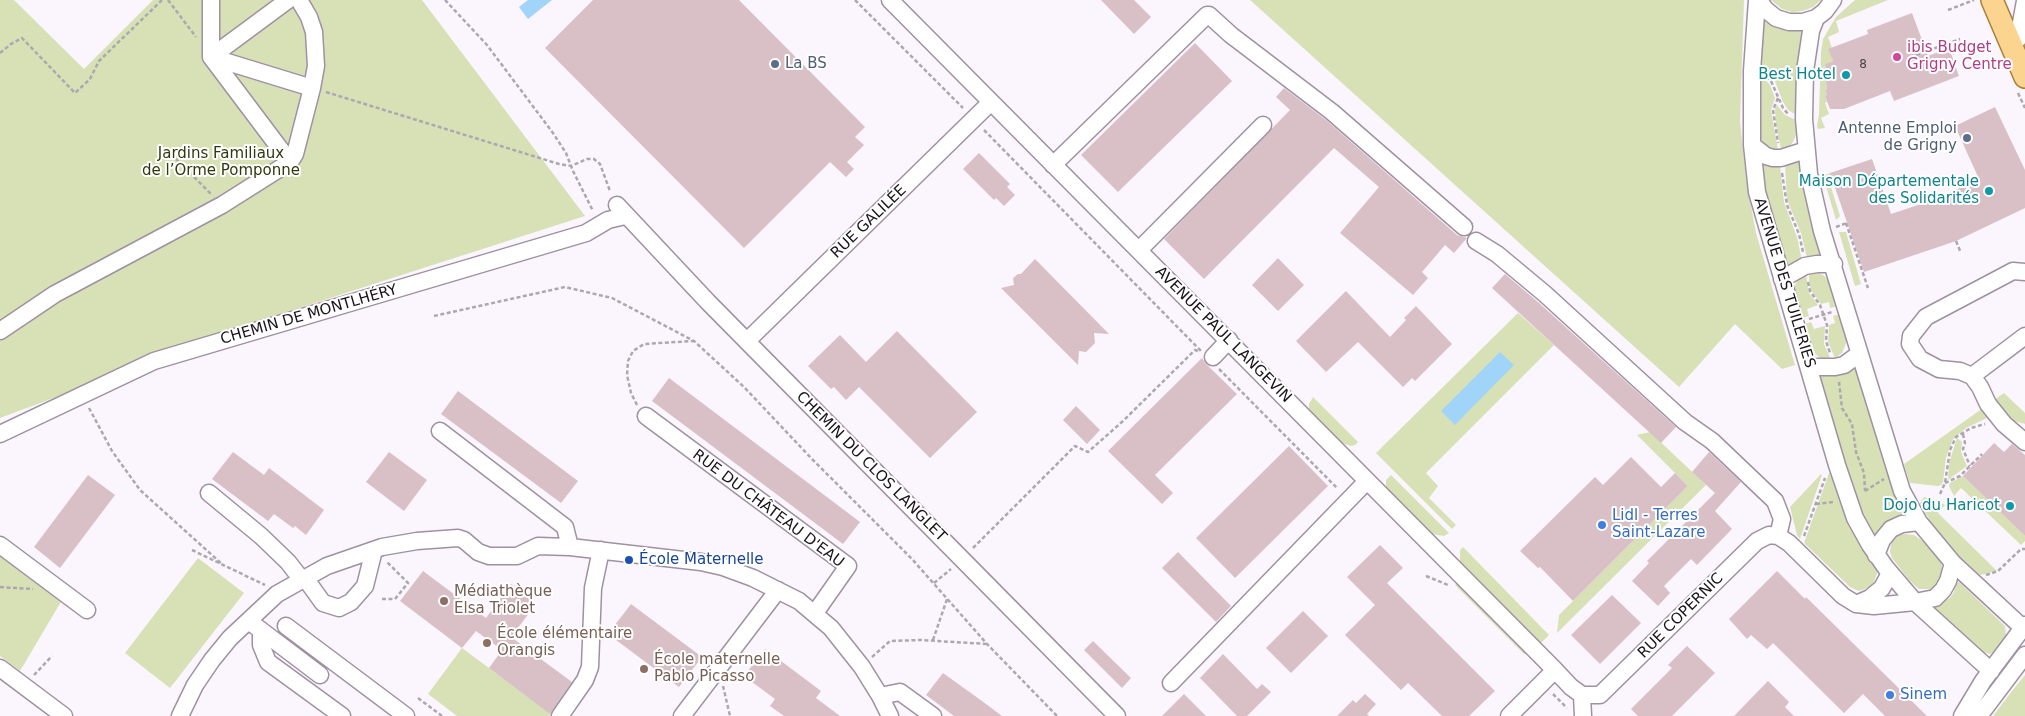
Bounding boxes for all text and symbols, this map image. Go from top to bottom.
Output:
place label: ibis Budget Grigny Centre [1907,39,2012,74]
marker: ibis Budget Grigny Centre [1891,51,1903,63]
place label: La BS [785,55,827,73]
marker: La BS [769,58,781,70]
house number: 8 [1859,58,1867,72]
place label: Best Hotel [1758,66,1836,84]
marker: Best Hotel [1840,69,1852,81]
place label: Antenne Emploi de Grigny [1838,120,1957,155]
marker: Antenne Emploi de Grigny [1961,132,1973,144]
park label: Jardins Familiaux de l’Orme Pomponne [142,145,300,180]
place label: Maison Départementale des Solidarités [1799,173,1979,208]
street label: RUE GALILÉE [828,182,910,262]
marker: Maison Départementale des Solidarités [1983,185,1995,197]
street label: AVENUE DES TUILERIES [1750,196,1818,370]
street label: AVENUE PAUL LANGEVIN [1151,263,1295,407]
street label: CHEMIN DE MONTLHÉRY [218,281,400,349]
street label: CHEMIN DU CLOS LANGLET [792,388,950,546]
street label: RUE DU CHÂTEAU D'EAU [689,446,847,572]
place label: Dojo du Haricot [1883,497,2000,515]
marker: Dojo du Haricot [2004,500,2016,512]
place label: Lidl - Terres Saint-Lazare [1612,507,1705,542]
marker: Lidl - Terres Saint-Lazare [1596,519,1608,531]
place label: École Maternelle [639,551,764,569]
marker: École Maternelle [623,554,635,566]
street label: RUE COPERNIC [1635,570,1727,662]
place label: Médiathèque Elsa Triolet [454,583,552,618]
marker: Médiathèque Elsa Triolet [438,595,450,607]
place label: École élémentaire Orangis [497,625,632,660]
marker: École élémentaire Orangis [481,637,493,649]
place label: École maternelle Pablo Picasso [654,651,780,686]
marker: École maternelle Pablo Picasso [638,663,650,675]
place label: Sinem [1900,686,1947,704]
marker: Sinem [1884,689,1896,701]

